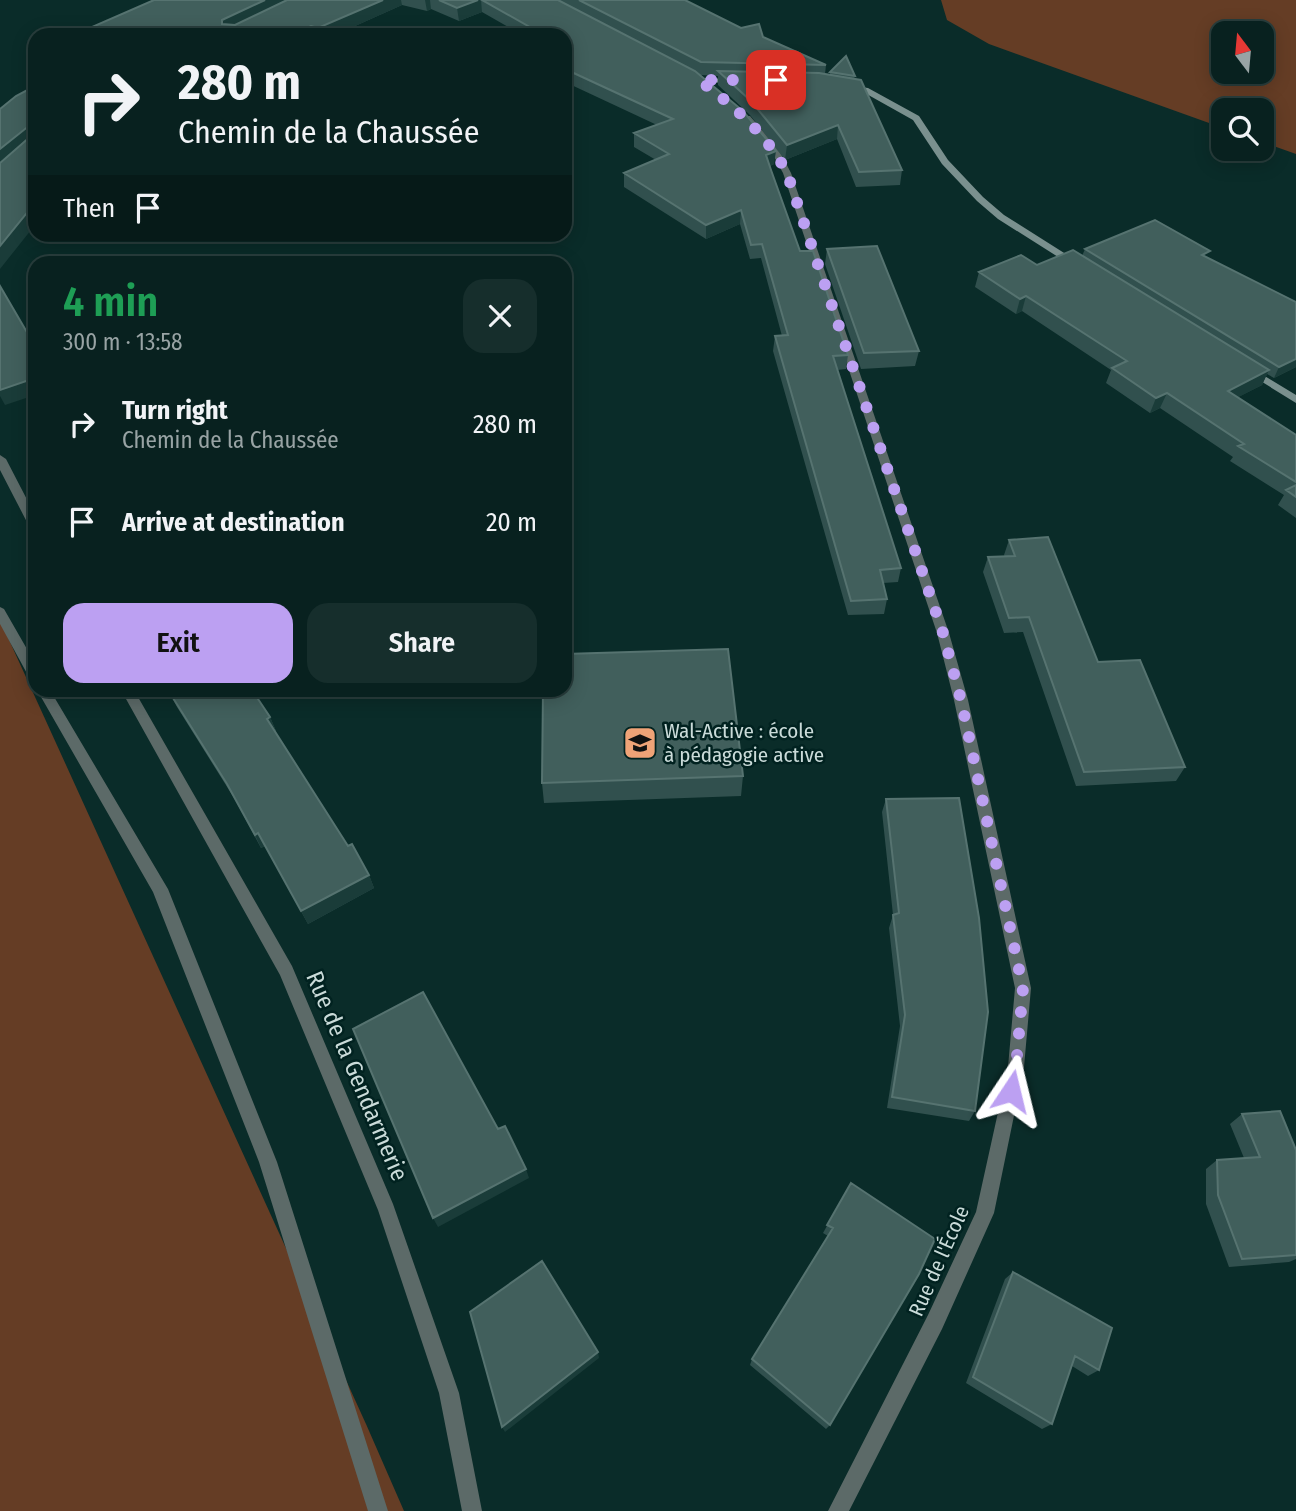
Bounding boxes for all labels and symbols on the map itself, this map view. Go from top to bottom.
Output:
north arrow [1211,21,1274,84]
pin [746,50,806,110]
place label: Wal-Active : école à pédagogie active [664,718,824,768]
school or university icon: Wal-Active : école à pédagogie active [621,724,659,762]
street label: Rue de la Gendarmerie [300,967,414,1185]
position arrow [974,1054,1048,1128]
street label: Rue de l'École [903,1202,975,1320]

